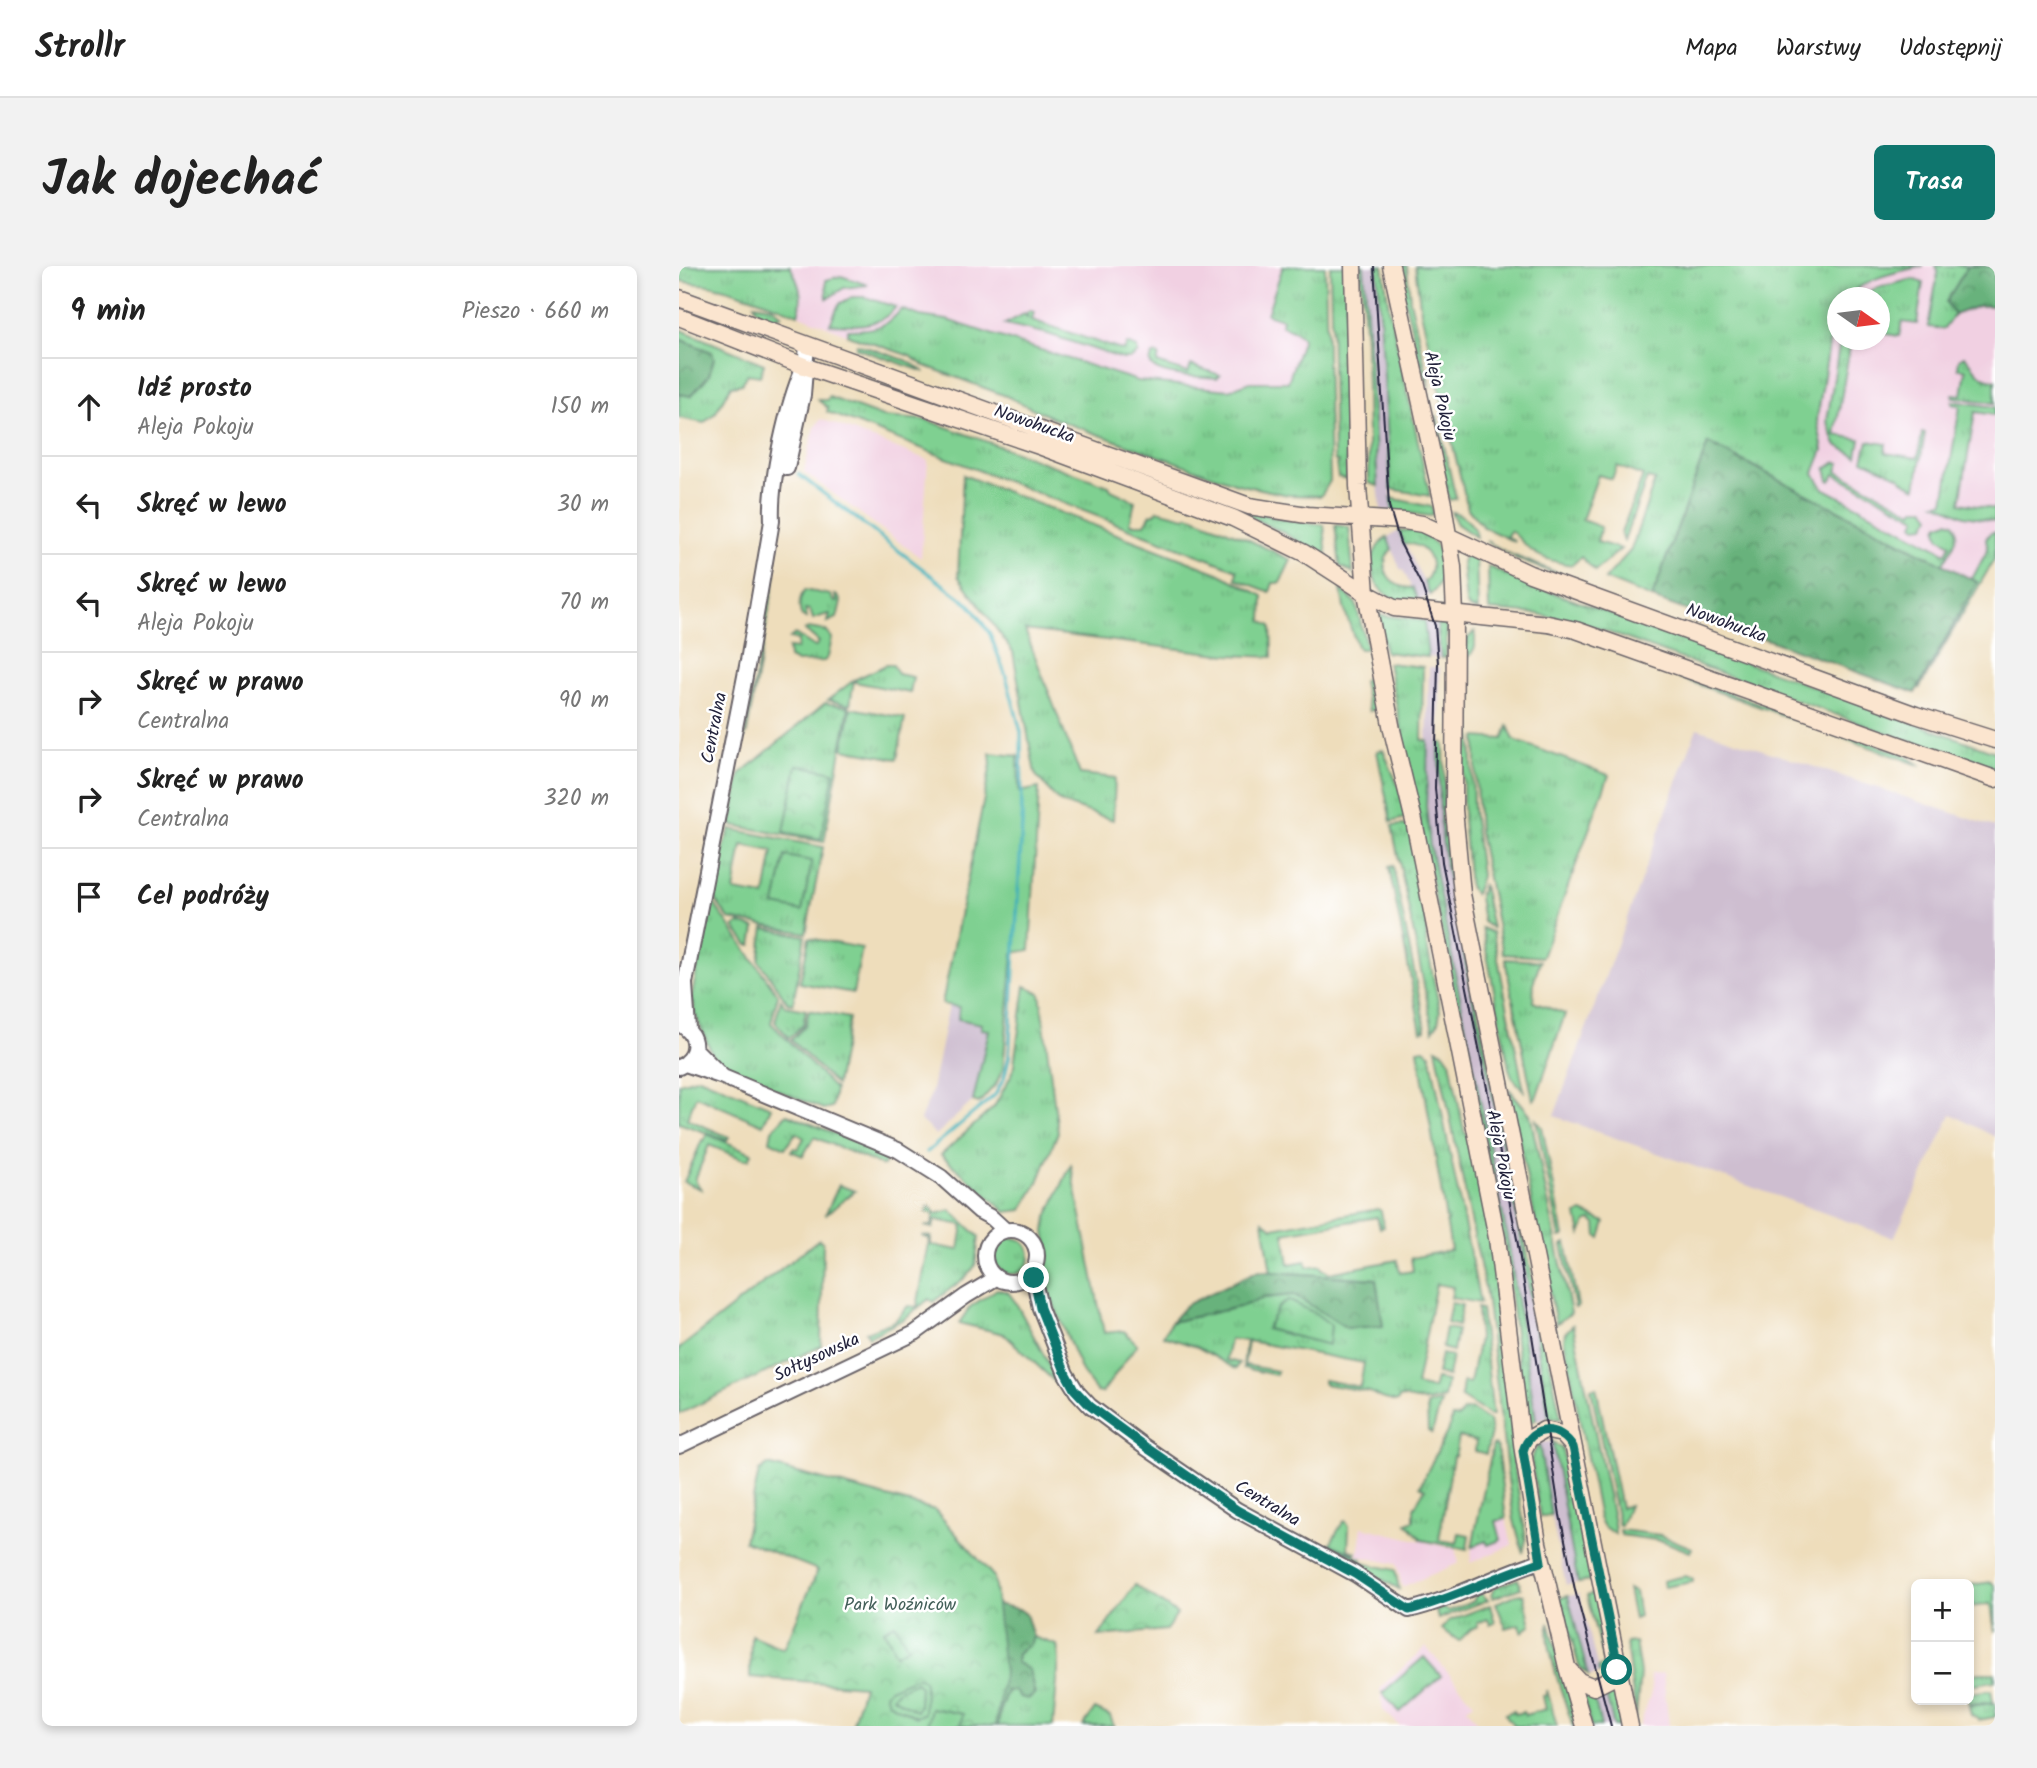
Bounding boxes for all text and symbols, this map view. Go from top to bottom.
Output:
text: Strollr [35,22,125,75]
text: Mapa [1685,29,1738,68]
text: Warstwy [1776,29,1861,68]
text: Udostępnij [1899,29,2002,68]
text: Jak dojechać [42,143,320,221]
button: Trasa [1874,145,1995,220]
north arrow [1827,287,1890,350]
text: 9 min [70,288,146,336]
text: Pieszo · 660 m [462,294,609,330]
street label: Aleja Pokoju [1415,348,1463,444]
text: Idź prosto [137,368,252,410]
icon: ahead [70,388,108,426]
text: 150 m [550,389,609,425]
street label: Nowohucka [990,398,1078,452]
text: Aleja Pokoju [137,410,254,446]
text: Skręć w lewo [137,484,287,526]
icon: left [70,486,108,524]
text: 30 m [557,487,609,523]
text: Skręć w lewo [137,564,287,606]
icon: left [70,584,108,622]
text: 70 m [559,585,609,621]
street label: Nowohucka [1682,596,1770,652]
text: Aleja Pokoju [137,606,254,642]
text: Skręć w prawo [137,662,304,704]
icon: right [70,682,108,720]
text: 90 m [559,683,609,719]
street label: Centralna [694,690,736,766]
text: Centralna [137,704,229,740]
text: Skręć w prawo [137,760,304,802]
icon: right [70,780,108,818]
text: 320 m [543,781,609,817]
text: Centralna [137,802,229,838]
text: Cel podróży [137,876,269,918]
icon: arrive [70,878,108,916]
street label: Aleja Pokoju [1477,1107,1523,1203]
route end [1018,1262,1049,1293]
street label: Sołtysowska [769,1325,865,1391]
street label: Centralna [1229,1473,1305,1535]
map controls [1911,1579,1974,1705]
button: + [1911,1579,1974,1642]
park label: Park Woźniców [844,1591,957,1620]
button: − [1911,1642,1974,1705]
route start [1601,1654,1632,1685]

